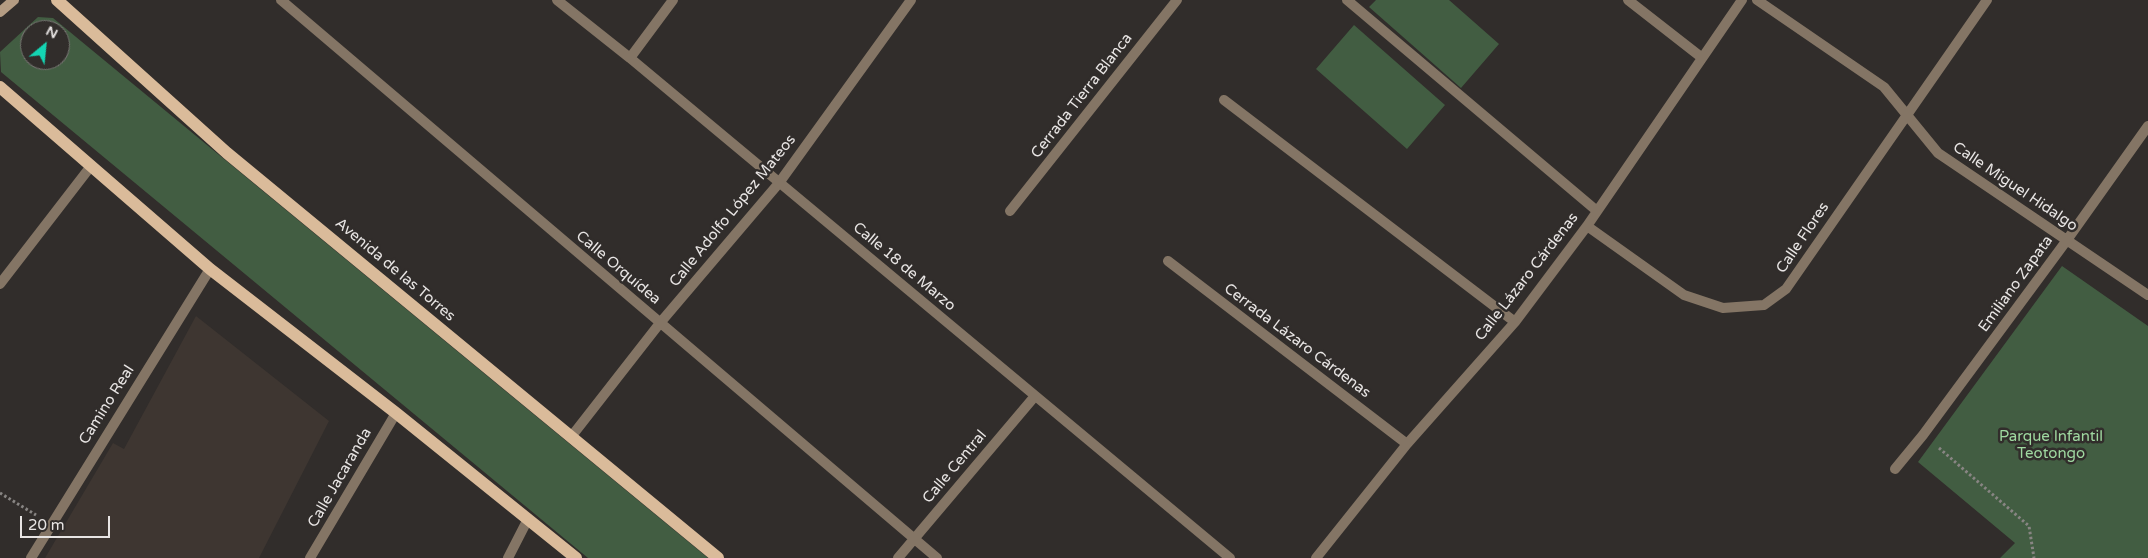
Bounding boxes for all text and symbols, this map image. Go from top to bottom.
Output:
north arrow [20,20,70,70]
text: N [43,22,61,42]
street label: Cerrada Tierra Blanca [1028,30,1136,162]
street label: Calle Adolfo López Mateos [666,131,800,291]
street label: Calle Miguel Hidalgo [1949,139,2081,235]
street label: Calle Flores [1773,199,1833,277]
street label: Calle Lázaro Cárdenas [1471,209,1583,345]
street label: Avenida de las Torres [331,215,459,325]
street label: Calle 18 de Marzo [849,219,959,315]
street label: Calle Orquídea [572,227,664,309]
street label: Emiliano Zapata [1975,232,2057,336]
street label: Cerrada Lázaro Cárdenas [1220,280,1374,402]
street label: Camino Real [76,362,138,448]
street label: Calle Jacaranda [304,425,376,531]
street label: Calle Central [919,427,991,507]
park label: Parque Infantil Teotongo [1999,428,2103,463]
scale bar [22,506,112,538]
text: 20 m [28,516,65,534]

